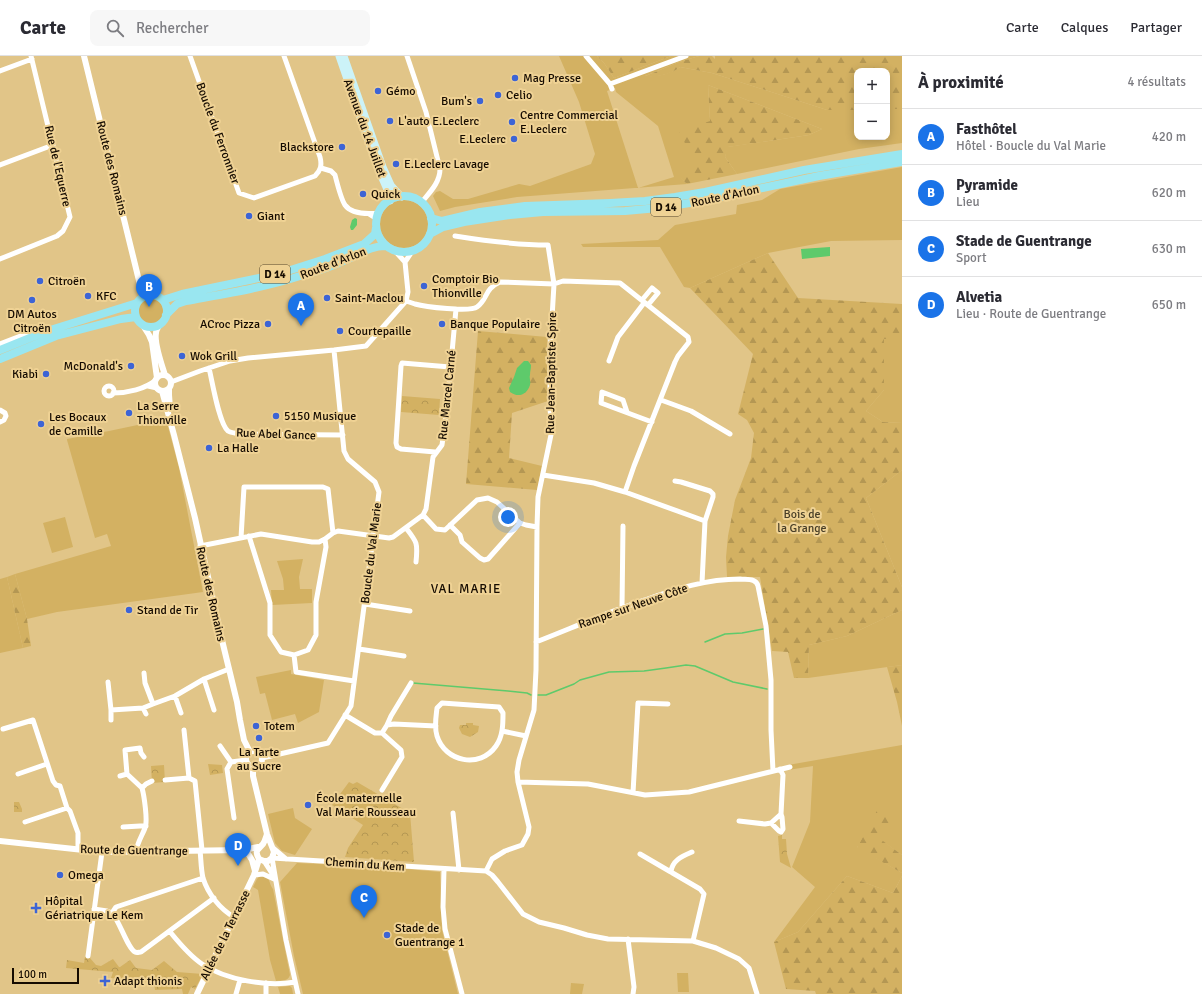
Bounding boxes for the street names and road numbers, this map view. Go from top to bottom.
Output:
street label: Avenue du 14 Juillet [340,77,389,179]
street label: Boucle du Ferronnier [192,80,243,186]
street label: Route des Romains [93,119,131,217]
street label: Rue de l'Equerre [41,124,74,208]
street label: Route d'Arlon [690,182,761,211]
road number: D 14 [651,198,681,216]
street label: Route d'Arlon [298,244,368,283]
road number: D 14 [260,265,290,283]
street label: Rue Jean-Baptiste Spire [543,312,560,434]
street label: Rue Marcel Carné [435,349,460,441]
street label: Rue Abel Gance [236,426,316,443]
street label: Boucle du Val Marie [358,502,385,604]
street label: Route des Romains [192,545,229,643]
street label: Rampe sur Neuve Côte [576,581,690,632]
street label: Route de Guentrange [80,842,188,859]
street label: Chemin du Kem [325,854,405,875]
street label: Allée de la Terrasse [197,888,254,983]

